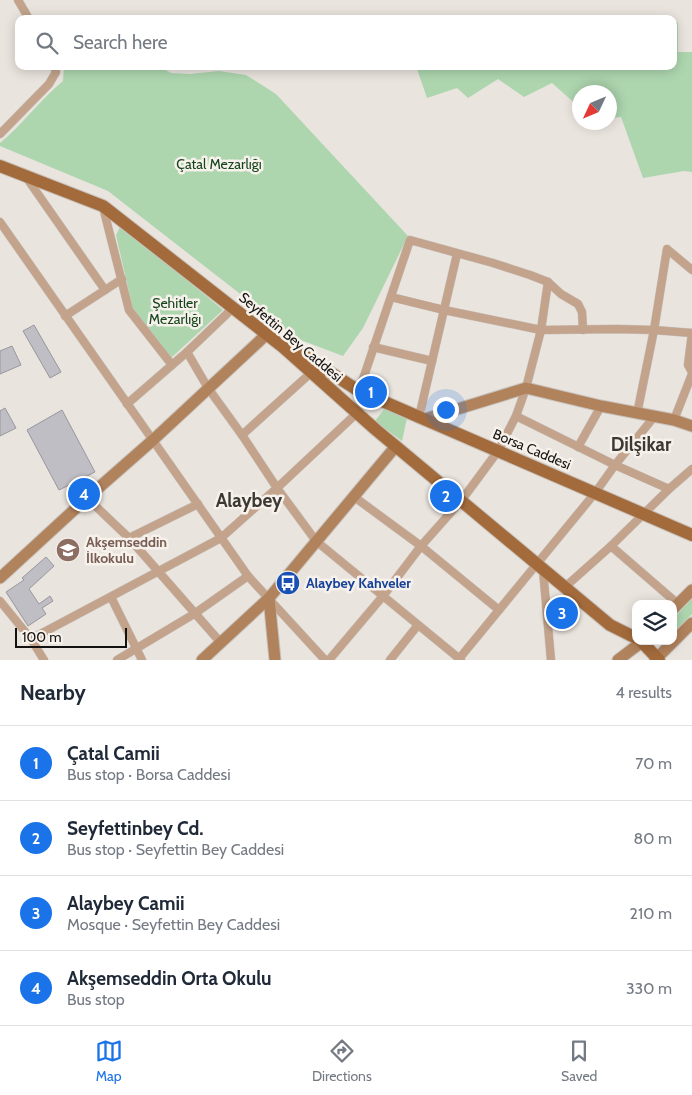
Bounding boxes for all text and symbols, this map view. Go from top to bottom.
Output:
search box [15,15,677,70]
icon: search [33,29,61,57]
text: Search here [73,31,167,54]
north arrow [572,85,617,130]
park label: Çatal Mezarlığı [176,155,262,173]
street label: Seyfettin Bey Caddesi [235,288,347,386]
park label: Şehitler Mezarlığı [149,294,201,328]
pin: 1 [355,373,387,411]
your location [433,397,459,423]
street label: Borsa Caddesi [490,425,574,474]
district label: Dilşikar [611,433,672,456]
pin: 4 [68,475,100,513]
pin: 2 [430,477,462,515]
district label: Alaybey [216,489,283,512]
place label: Akşemseddin İlkokulu [86,533,167,567]
school or university icon: Akşemseddin İlkokulu [55,537,81,563]
bus stop icon: Alaybey Kahveler [275,570,301,596]
place label: Alaybey Kahveler [306,574,411,592]
pin: 3 [546,594,578,632]
map controls [632,600,677,645]
button: layers [632,600,677,645]
scale bar [15,625,128,648]
text: 100 m [22,628,62,646]
text: Nearby [20,680,86,705]
text: 4 results [615,683,672,702]
text: Çatal Camii [67,742,160,765]
text: 1 [33,754,39,773]
text: 70 m [635,754,672,773]
text: Bus stop · Borsa Caddesi [67,765,231,784]
text: Seyfettinbey Cd. [67,817,204,840]
text: 2 [32,829,40,848]
text: 80 m [634,829,672,848]
text: Bus stop · Seyfettin Bey Caddesi [67,840,284,859]
text: Alaybey Camii [67,892,185,915]
text: 3 [32,904,40,923]
text: 210 m [630,904,672,923]
text: Mosque · Seyfettin Bey Caddesi [67,915,280,934]
text: Akşemseddin Orta Okulu [67,967,272,990]
text: 4 [31,979,41,998]
text: 330 m [626,979,672,998]
text: Bus stop [67,990,125,1009]
tab: Map [95,1037,123,1085]
tab: Directions [312,1037,372,1085]
tab: Saved [561,1037,597,1085]

